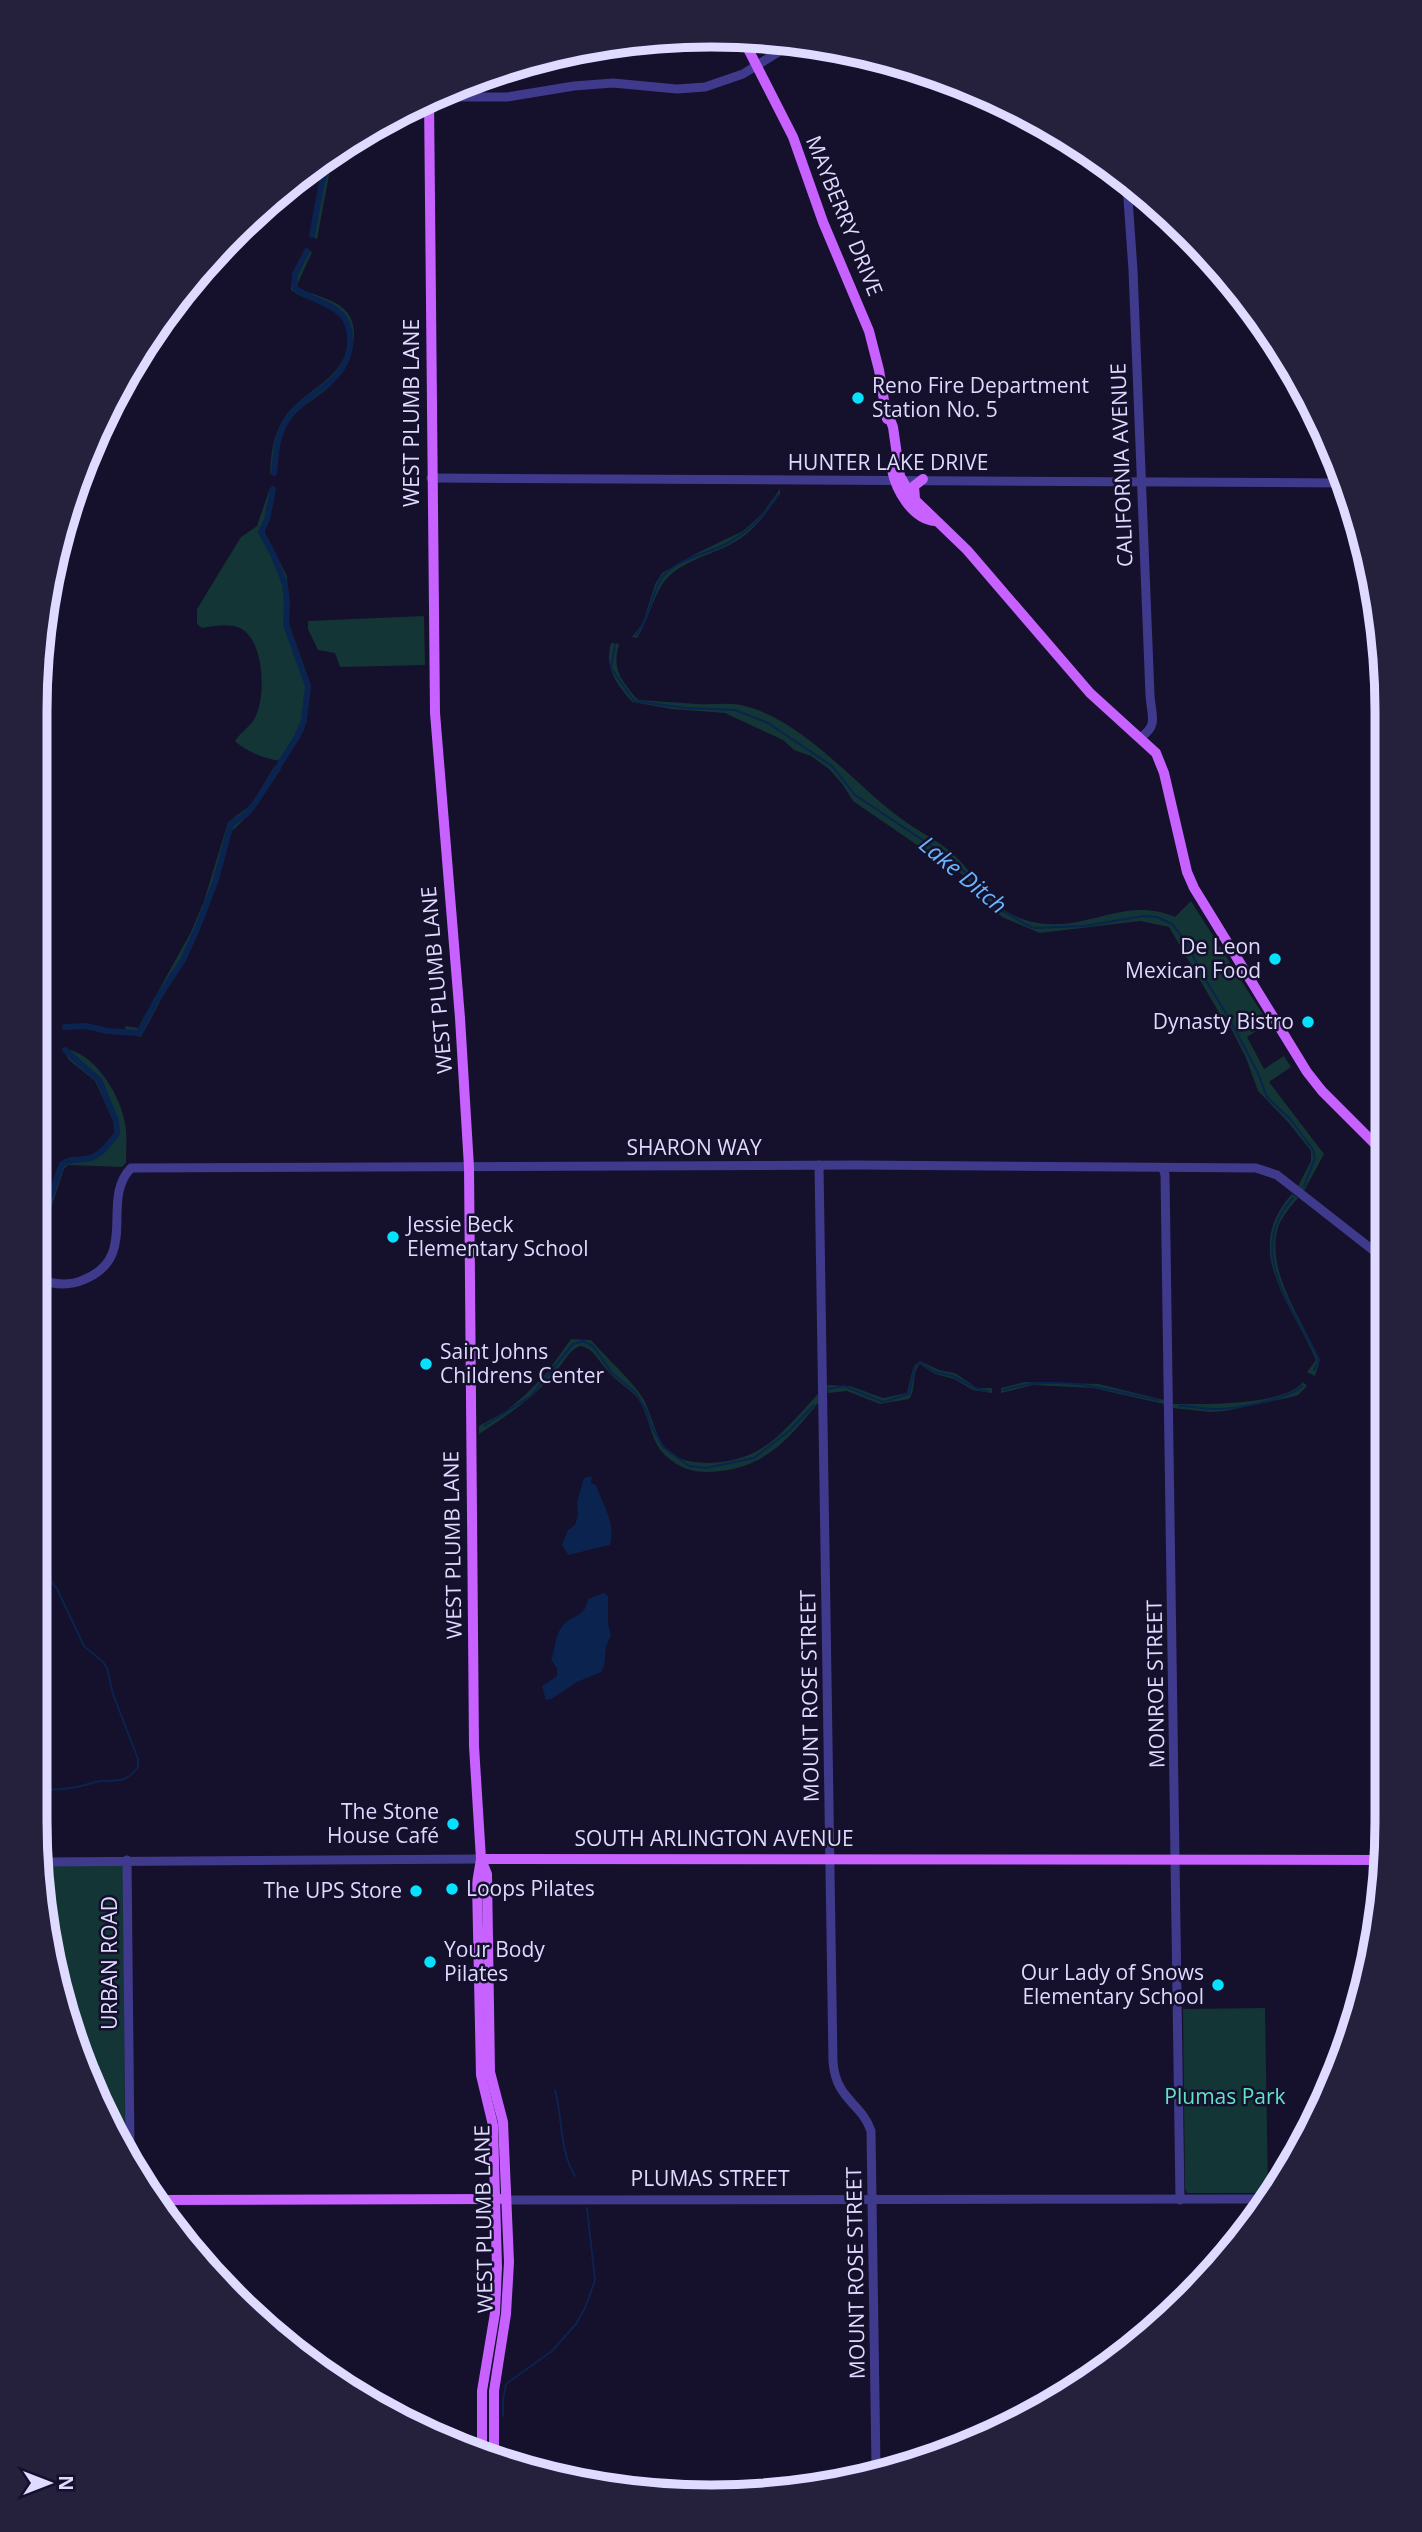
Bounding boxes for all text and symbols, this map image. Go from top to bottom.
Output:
street label: MAYBERRY DRIVE [800,131,890,300]
street label: WEST PLUMB LANE [397,319,425,507]
street label: CALIFORNIA AVENUE [1103,363,1139,568]
place label: Reno Fire Department Station No. 5 [872,371,1089,423]
marker: Reno Fire Department Station No. 5 [850,390,866,406]
street label: HUNTER LAKE DRIVE [788,448,988,476]
water label: Lake Ditch [913,828,1014,920]
street label: WEST PLUMB LANE [414,885,458,1075]
place label: De Leon Mexican Food [1125,932,1261,984]
marker: De Leon Mexican Food [1267,951,1283,967]
place label: Dynasty Bistro [1153,1007,1294,1035]
marker: Dynasty Bistro [1300,1014,1316,1030]
street label: SHARON WAY [626,1133,762,1161]
place label: Jessie Beck Elementary School [405,1210,589,1262]
marker: Jessie Beck Elementary School [385,1229,401,1245]
place label: Saint Johns Childrens Center [440,1337,604,1389]
marker: Saint Johns Childrens Center [418,1356,434,1372]
street label: WEST PLUMB LANE [436,1451,468,1639]
street label: MOUNT ROSE STREET [793,1589,825,1802]
street label: MONROE STREET [1140,1599,1170,1768]
place label: The Stone House Café [327,1797,439,1849]
marker: The Stone House Café [445,1816,461,1832]
street label: SOUTH ARLINGTON AVENUE [574,1824,854,1852]
place label: Loops Pilates [466,1874,595,1902]
place label: The UPS Store [263,1876,402,1904]
marker: Loops Pilates [444,1881,460,1897]
marker: The UPS Store [408,1883,424,1899]
street label: URBAN ROAD [95,1896,123,2030]
place label: Your Body Pilates [444,1935,545,1987]
marker: Your Body Pilates [422,1954,438,1970]
place label: Our Lady of Snows Elementary School [1021,1958,1204,2010]
marker: Our Lady of Snows Elementary School [1210,1977,1226,1993]
park label: Plumas Park [1164,2082,1286,2110]
street label: WEST PLUMB LANE [467,2125,499,2313]
street label: PLUMAS STREET [631,2164,790,2192]
street label: MOUNT ROSE STREET [839,2166,871,2379]
north arrow [14,2448,84,2518]
text: N [53,2475,79,2491]

